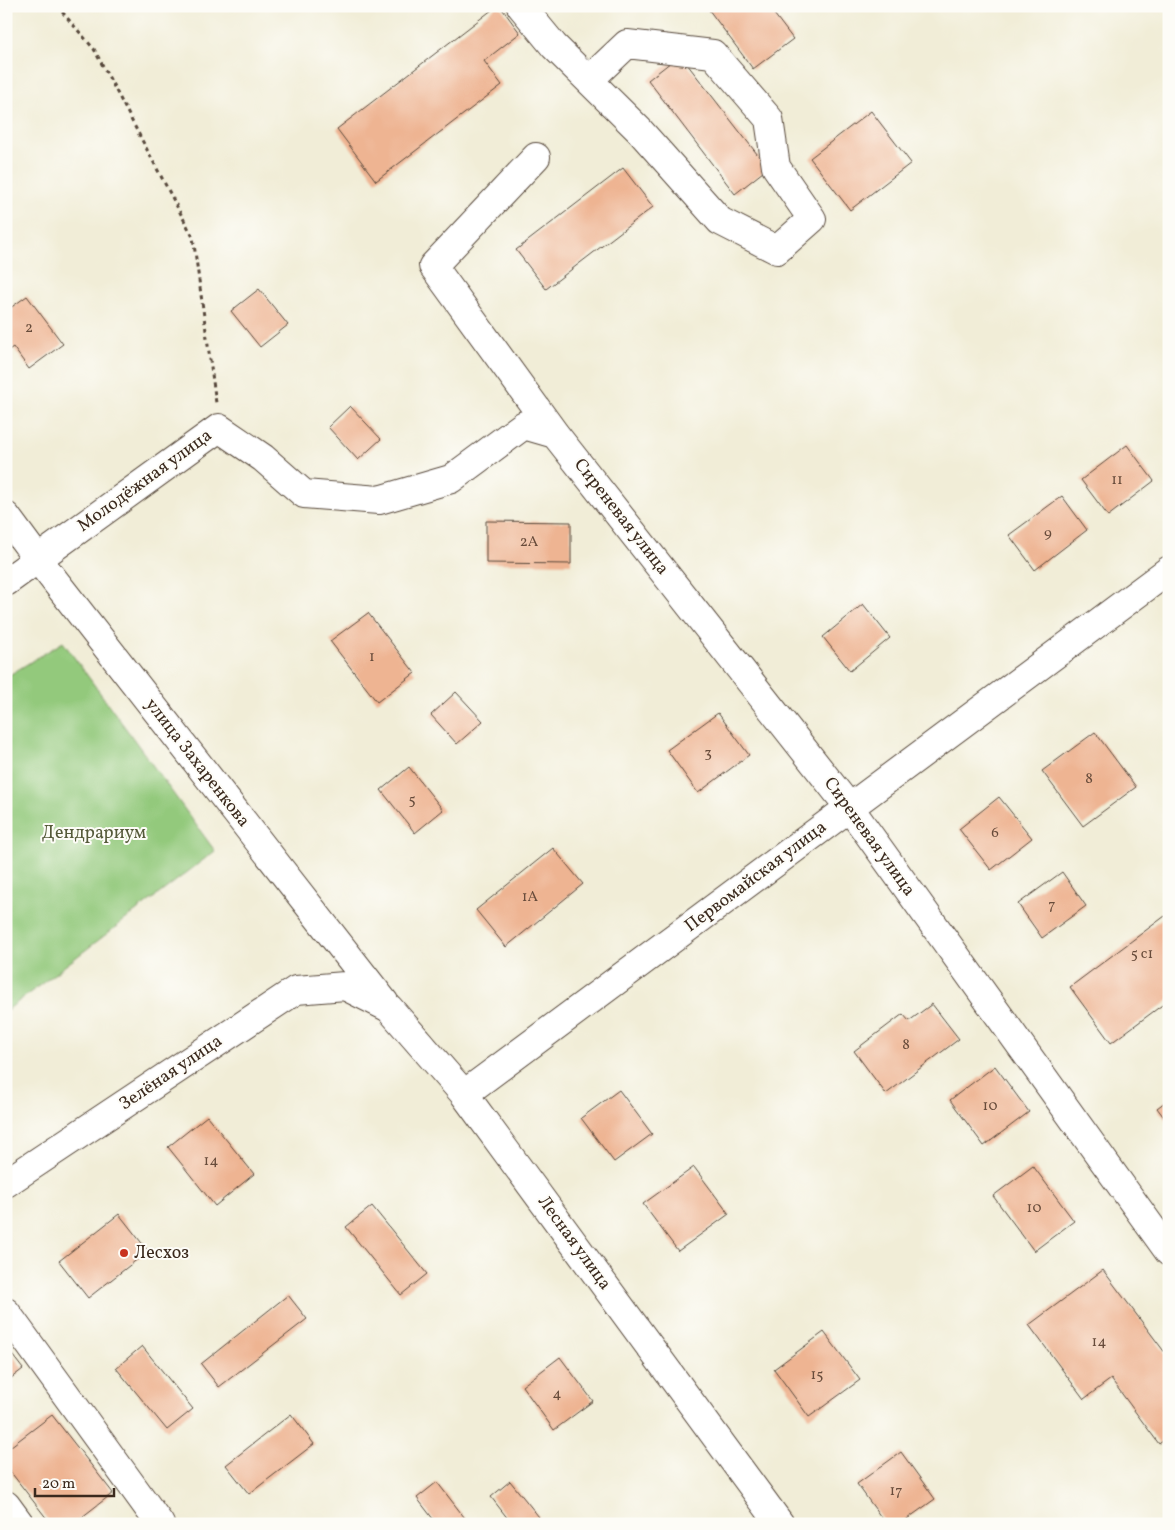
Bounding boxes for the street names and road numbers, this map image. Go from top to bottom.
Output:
street label: Молодёжная улица [73,424,217,538]
street label: Сиреневая улица [568,453,674,581]
street label: улица Захаренкова [139,693,255,833]
street label: Сиреневая улица [817,772,921,902]
street label: Первомайская улица [680,815,832,939]
street label: Зелёная улица [114,1029,228,1117]
street label: Лесная улица [531,1191,617,1295]

